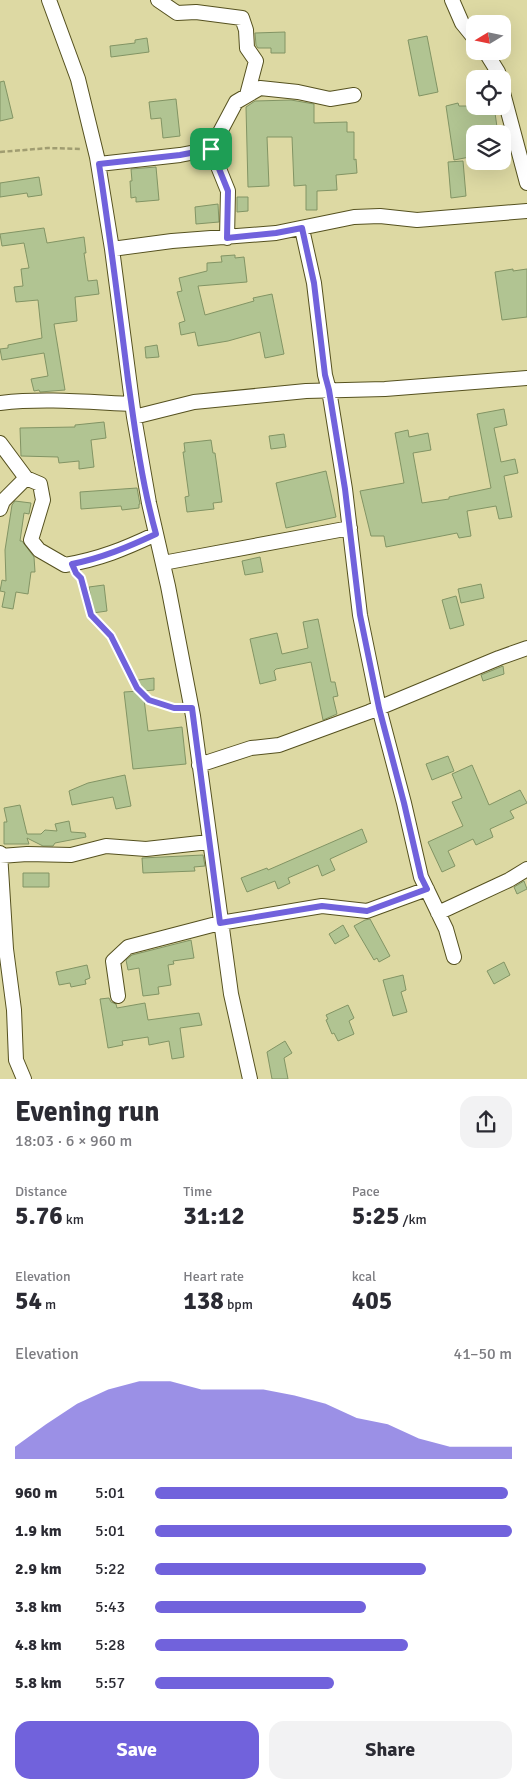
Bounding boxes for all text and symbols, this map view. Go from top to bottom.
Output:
north arrow [466,15,511,60]
map controls [466,15,511,170]
button: locate [466,70,511,115]
button: layers [466,125,511,170]
pin [190,128,232,170]
icon: arrive [197,135,225,163]
text: Evening run [15,1095,160,1129]
button: share [460,1096,512,1148]
text: 18:03 · 6 × 960 m [15,1131,132,1151]
text: Distance [15,1183,67,1200]
text: Time [183,1183,212,1200]
text: Pace [352,1183,380,1200]
text: 5.76 [15,1200,63,1231]
text: 31:12 [183,1200,245,1231]
text: 5:25 [352,1200,400,1231]
text: km [63,1211,84,1228]
text: /km [400,1211,427,1228]
text: Elevation [15,1268,71,1285]
text: Heart rate [183,1268,244,1285]
text: kcal [352,1268,376,1285]
text: 54 [15,1285,42,1316]
text: 138 [183,1285,224,1316]
text: 405 [352,1285,392,1316]
text: m [42,1296,56,1313]
text: bpm [224,1296,253,1313]
text: Elevation [15,1344,79,1364]
text: 41–50 m [454,1344,512,1364]
text: 960 m [15,1483,57,1503]
text: 5:01 [95,1483,125,1503]
text: 1.9 km [15,1521,62,1541]
text: 5:01 [95,1521,125,1541]
text: 2.9 km [15,1559,62,1579]
text: 5:22 [95,1559,125,1579]
text: 3.8 km [15,1597,62,1617]
text: 5:43 [95,1597,125,1617]
text: 4.8 km [15,1635,62,1655]
text: 5:28 [95,1635,125,1655]
text: 5.8 km [15,1673,62,1693]
text: 5:57 [95,1673,125,1693]
button: Save [15,1721,259,1779]
button: Share [269,1721,512,1779]

